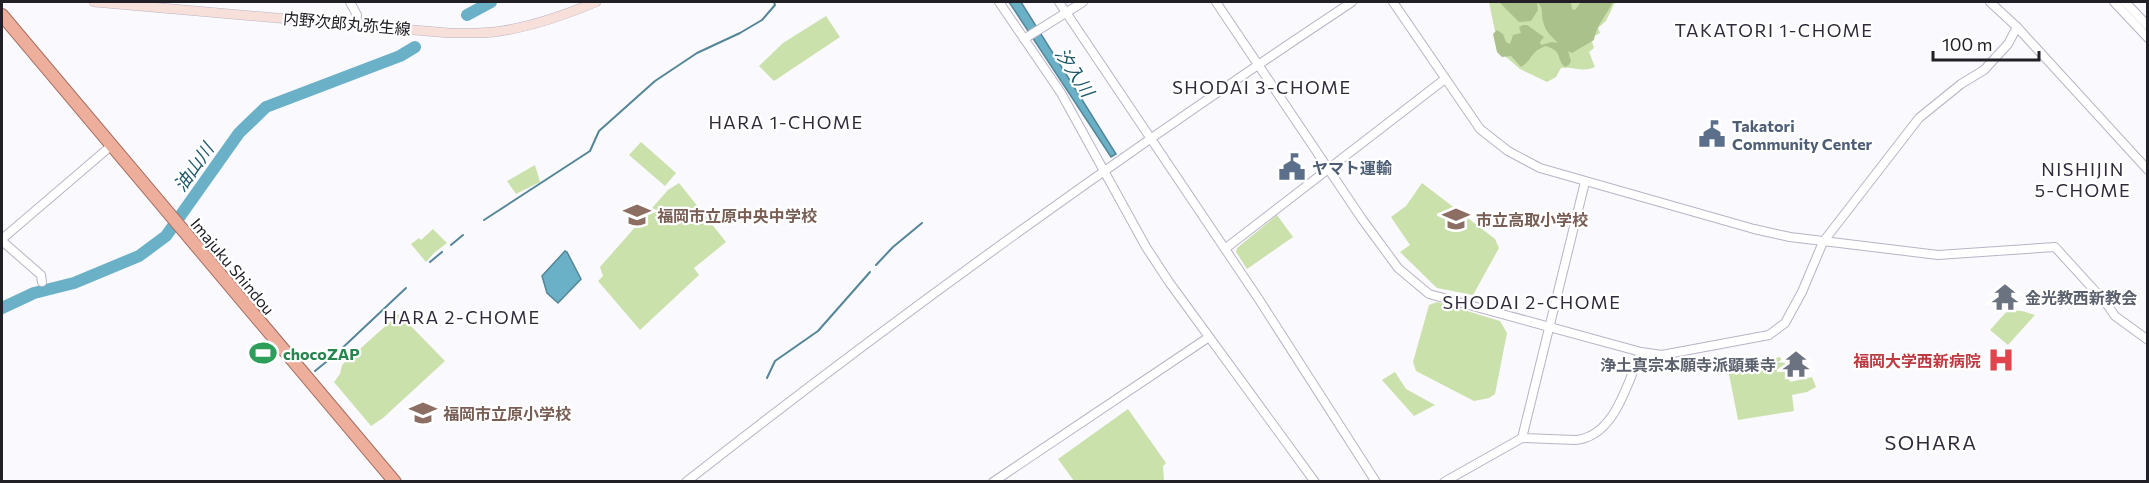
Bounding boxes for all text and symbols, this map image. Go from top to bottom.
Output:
street label: 内野次郎丸弥生線 [282,8,412,38]
district label: TAKATORI 1-CHOME [1675,19,1873,41]
scale bar [1933,24,2040,62]
text: 100 m [1942,33,1992,55]
water label: 汐入川 [1051,43,1100,102]
district label: SHODAI 3-CHOME [1172,76,1352,98]
district label: HARA 1-CHOME [708,111,864,133]
place label: Takatori Community Center [1732,116,1873,153]
public building icon: Takatori Community Center [1697,119,1727,149]
water label: 油山川 [169,137,219,195]
public building icon: ヤマト運輸 [1277,152,1307,182]
place label: ヤマト運輸 [1312,158,1392,177]
district label: NISHIJIN 5-CHOME [2035,158,2131,201]
school or university icon: 福岡市立原中央中学校 [622,200,652,230]
school or university icon: 市立高取小学校 [1441,204,1471,234]
place label: 福岡市立原中央中学校 [657,206,817,225]
place label: 市立高取小学校 [1476,210,1588,229]
street label: Imajuku Shindou [187,214,279,318]
temple icon: 金光教西新教会 [1990,282,2020,312]
place label: 金光教西新教会 [2025,288,2137,307]
district label: SHODAI 2-CHOME [1442,291,1622,313]
district label: HARA 2-CHOME [383,306,541,328]
sports icon: chocoZAP [248,338,278,368]
place label: chocoZAP [283,344,360,363]
hospital icon: 福岡大学西新病院 [1986,345,2016,375]
temple icon: 浄土真宗本願寺派顕乗寺 [1781,349,1811,379]
place label: 福岡大学西新病院 [1853,351,1981,370]
place label: 浄土真宗本願寺派顕乗寺 [1600,355,1776,374]
school or university icon: 福岡市立原小学校 [408,398,438,428]
place label: 福岡市立原小学校 [443,404,571,423]
district label: SOHARA [1884,430,1978,454]

